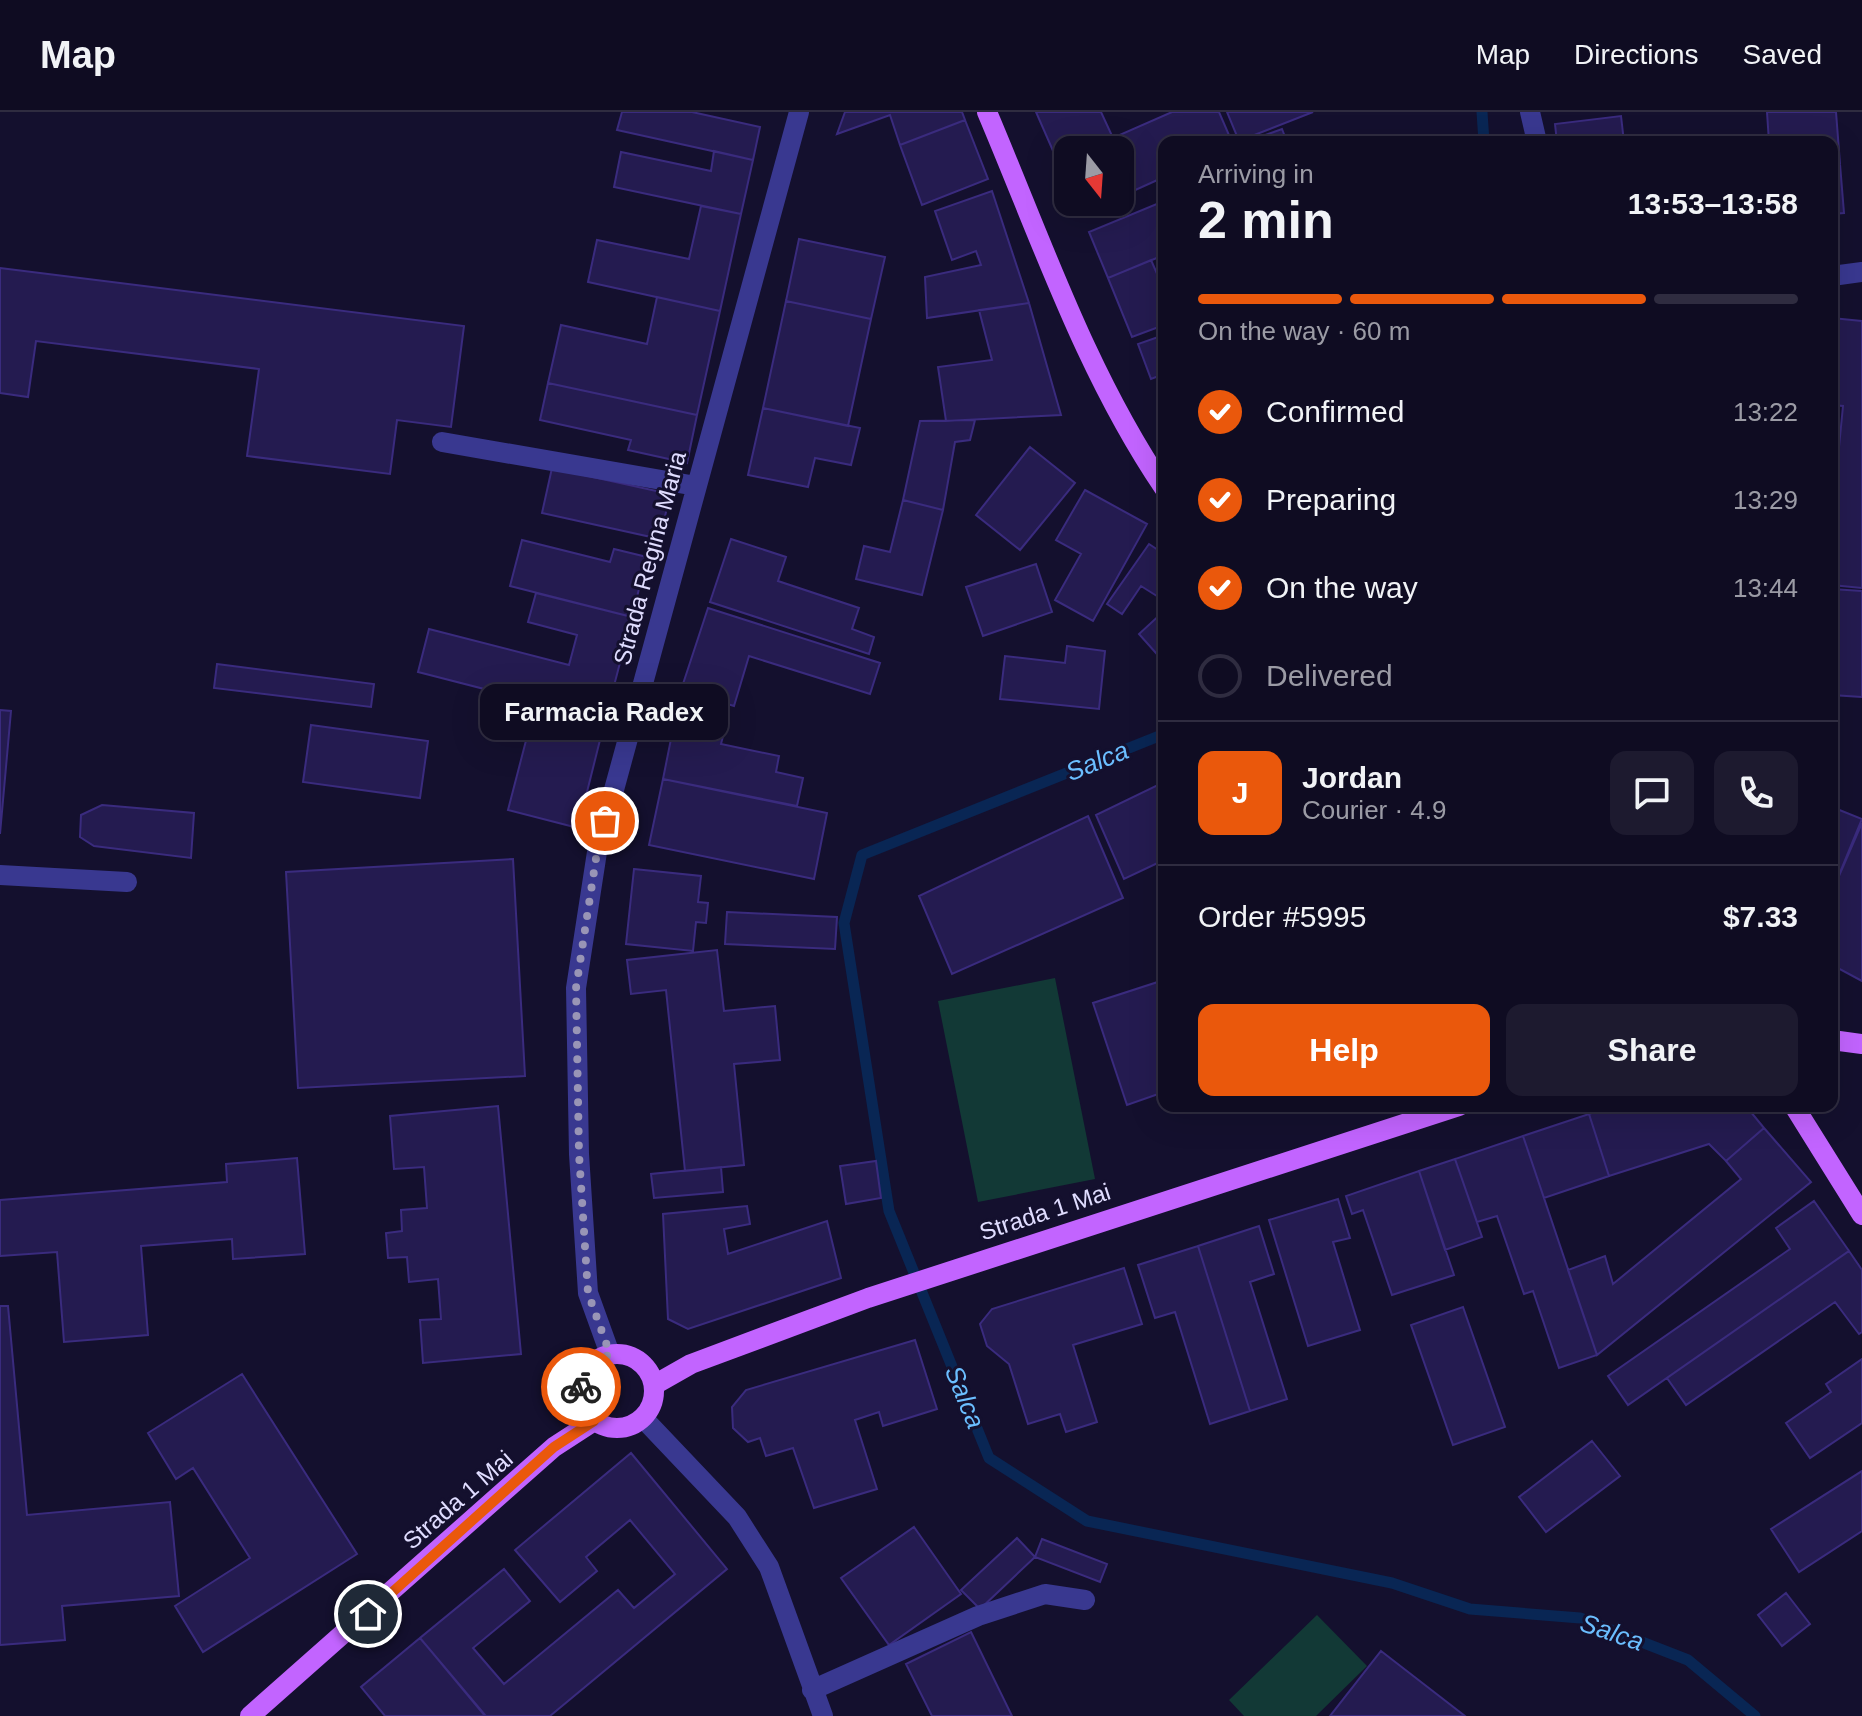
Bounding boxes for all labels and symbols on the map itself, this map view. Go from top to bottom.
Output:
north arrow [1054,136,1134,216]
street label: Strada Regina Maria [608,447,691,668]
callout: Farmacia Radex [481,685,729,741]
water label: Salca [1061,735,1133,787]
pin [571,787,639,855]
street label: Strada 1 Mai [976,1178,1114,1245]
courier [541,1347,621,1427]
water label: Salca [939,1361,991,1433]
street label: Strada 1 Mai [397,1445,518,1554]
pin [334,1580,402,1648]
water label: Salca [1576,1607,1648,1657]

